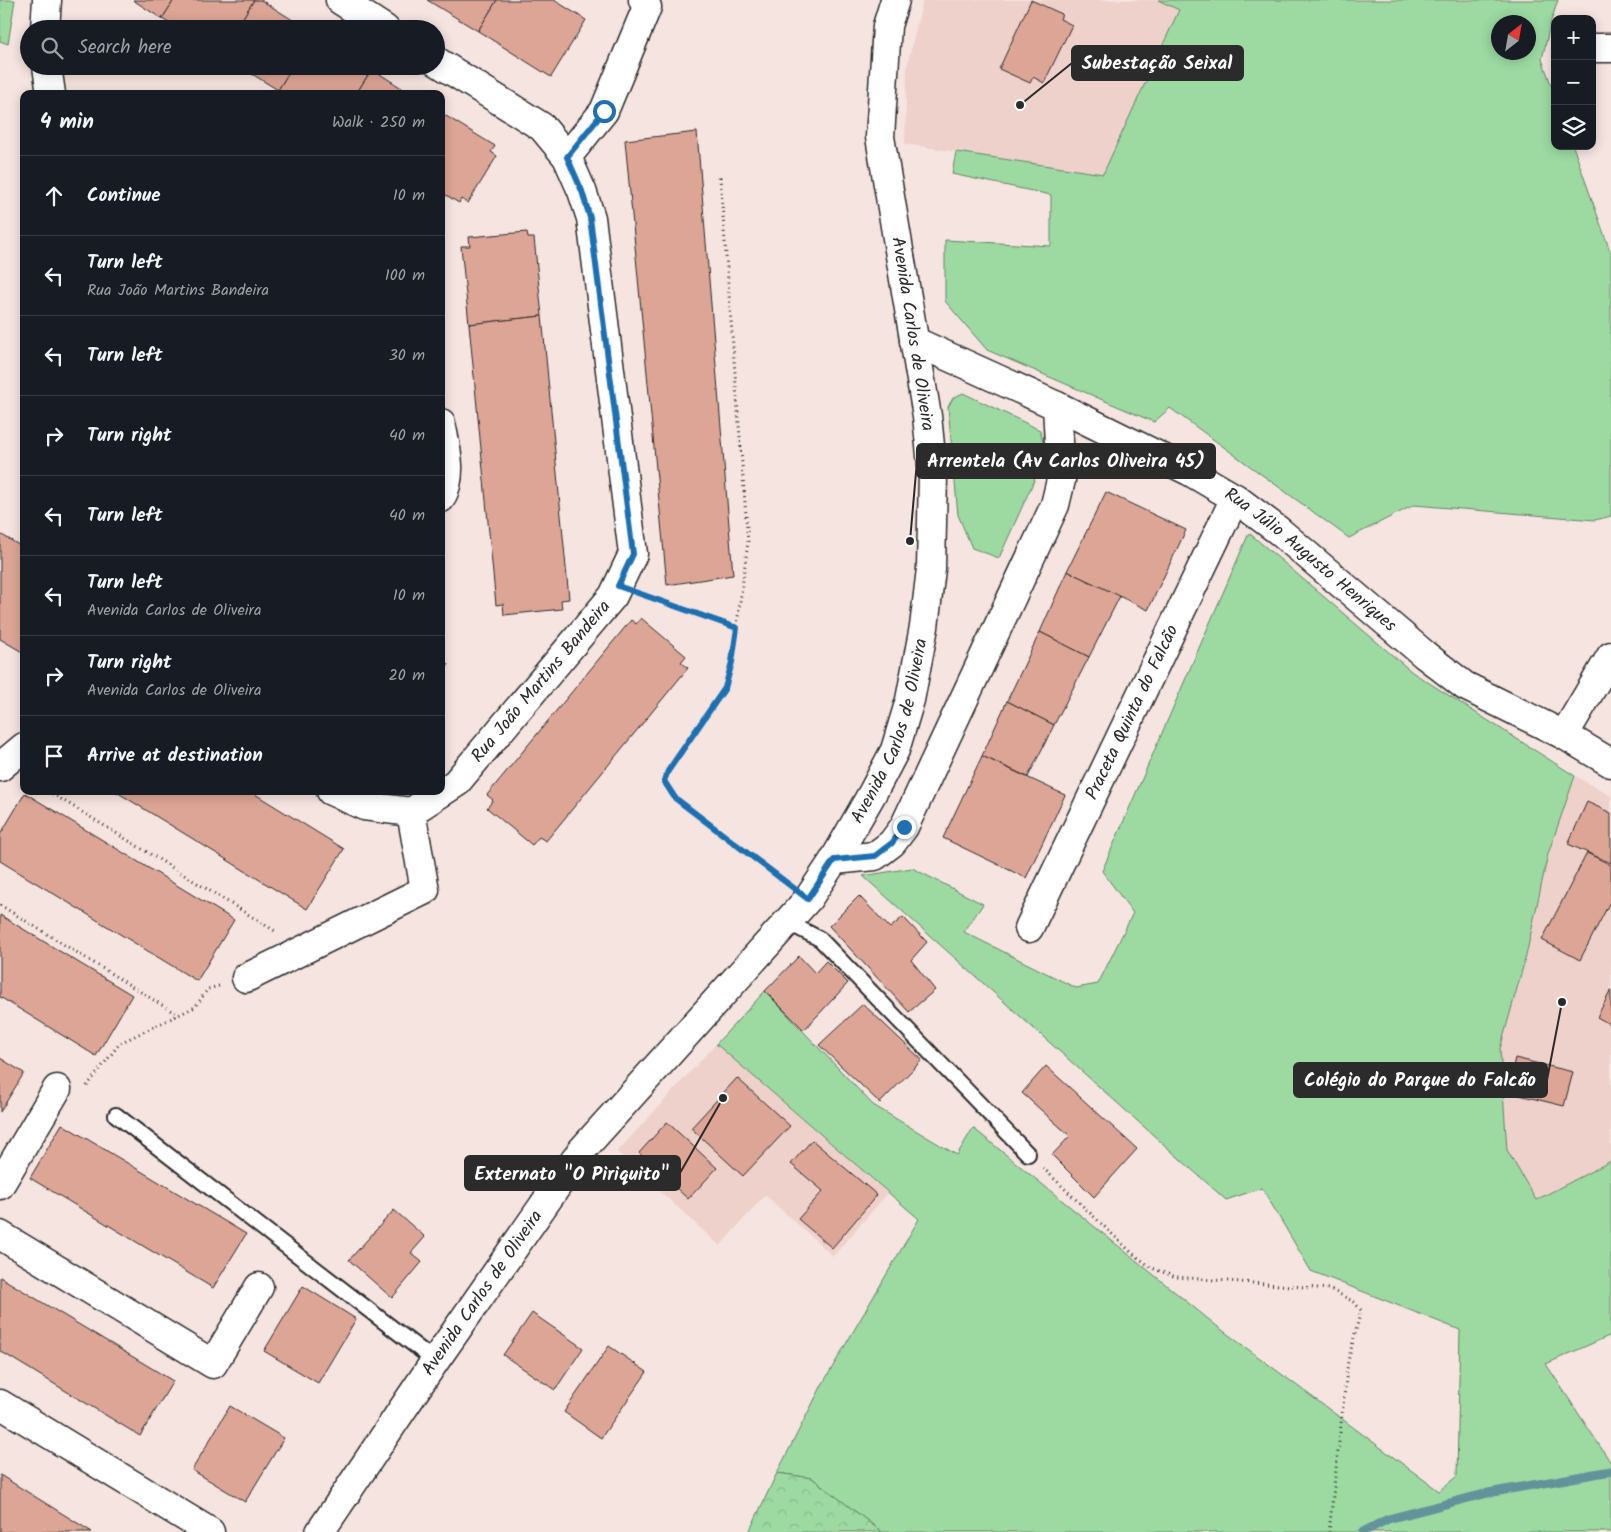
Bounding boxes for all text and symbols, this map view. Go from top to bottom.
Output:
north arrow [1491,15,1536,60]
map controls [1551,15,1596,150]
button: + [1551,15,1596,60]
search box [20,20,445,75]
text: Search here [78,33,172,63]
icon: search [38,34,66,62]
callout: Subestação Seixal [1072,46,1243,80]
text: Subestação Seixal [1082,49,1233,79]
button: − [1551,60,1596,105]
route start [593,100,616,123]
button: layers [1551,105,1596,150]
text: 4 min [40,106,94,139]
text: Walk · 250 m [332,110,425,135]
text: Continue [87,181,160,211]
icon: ahead [40,182,68,210]
text: 10 m [393,183,425,208]
street label: Avenida Carlos de Oliveira [882,235,942,433]
text: Turn left [87,248,162,278]
icon: left [40,262,68,290]
text: 100 m [385,263,425,288]
text: Rua João Martins Bandeira [87,278,269,303]
text: Turn left [87,341,162,371]
icon: left [40,342,68,370]
text: 30 m [389,343,425,368]
text: Turn right [87,421,172,451]
icon: right [40,422,68,450]
text: 40 m [389,423,425,448]
callout: Arrentela (Av Carlos Oliveira 45) [917,444,1215,478]
text: Arrentela (Av Carlos Oliveira 45) [927,447,1205,477]
street label: Rua Júlio Augusto Henriques [1219,480,1403,640]
text: Turn left [87,501,162,531]
icon: left [40,502,68,530]
text: 40 m [389,503,425,528]
text: Turn left [87,568,162,598]
icon: left [40,582,68,610]
text: 10 m [393,583,425,608]
street label: Rua João Martins Bandeira [464,594,618,769]
text: Avenida Carlos de Oliveira [87,598,261,623]
street label: Praceta Quinta do Falcão [1078,620,1187,805]
street label: Avenida Carlos de Oliveira [843,636,936,829]
text: Turn right [87,648,172,678]
icon: right [40,662,68,690]
text: 20 m [389,663,425,688]
text: Avenida Carlos de Oliveira [87,678,261,703]
text: Arrive at destination [87,741,263,771]
icon: arrive [40,742,68,770]
route end [893,816,916,839]
callout: Colégio do Parque do Falcão [1294,1063,1547,1097]
text: Colégio do Parque do Falcão [1304,1066,1536,1096]
callout: Externato "O Piriquito" [465,1156,680,1190]
text: Externato "O Piriquito" [475,1160,669,1190]
street label: Avenida Carlos de Oliveira [414,1204,550,1382]

